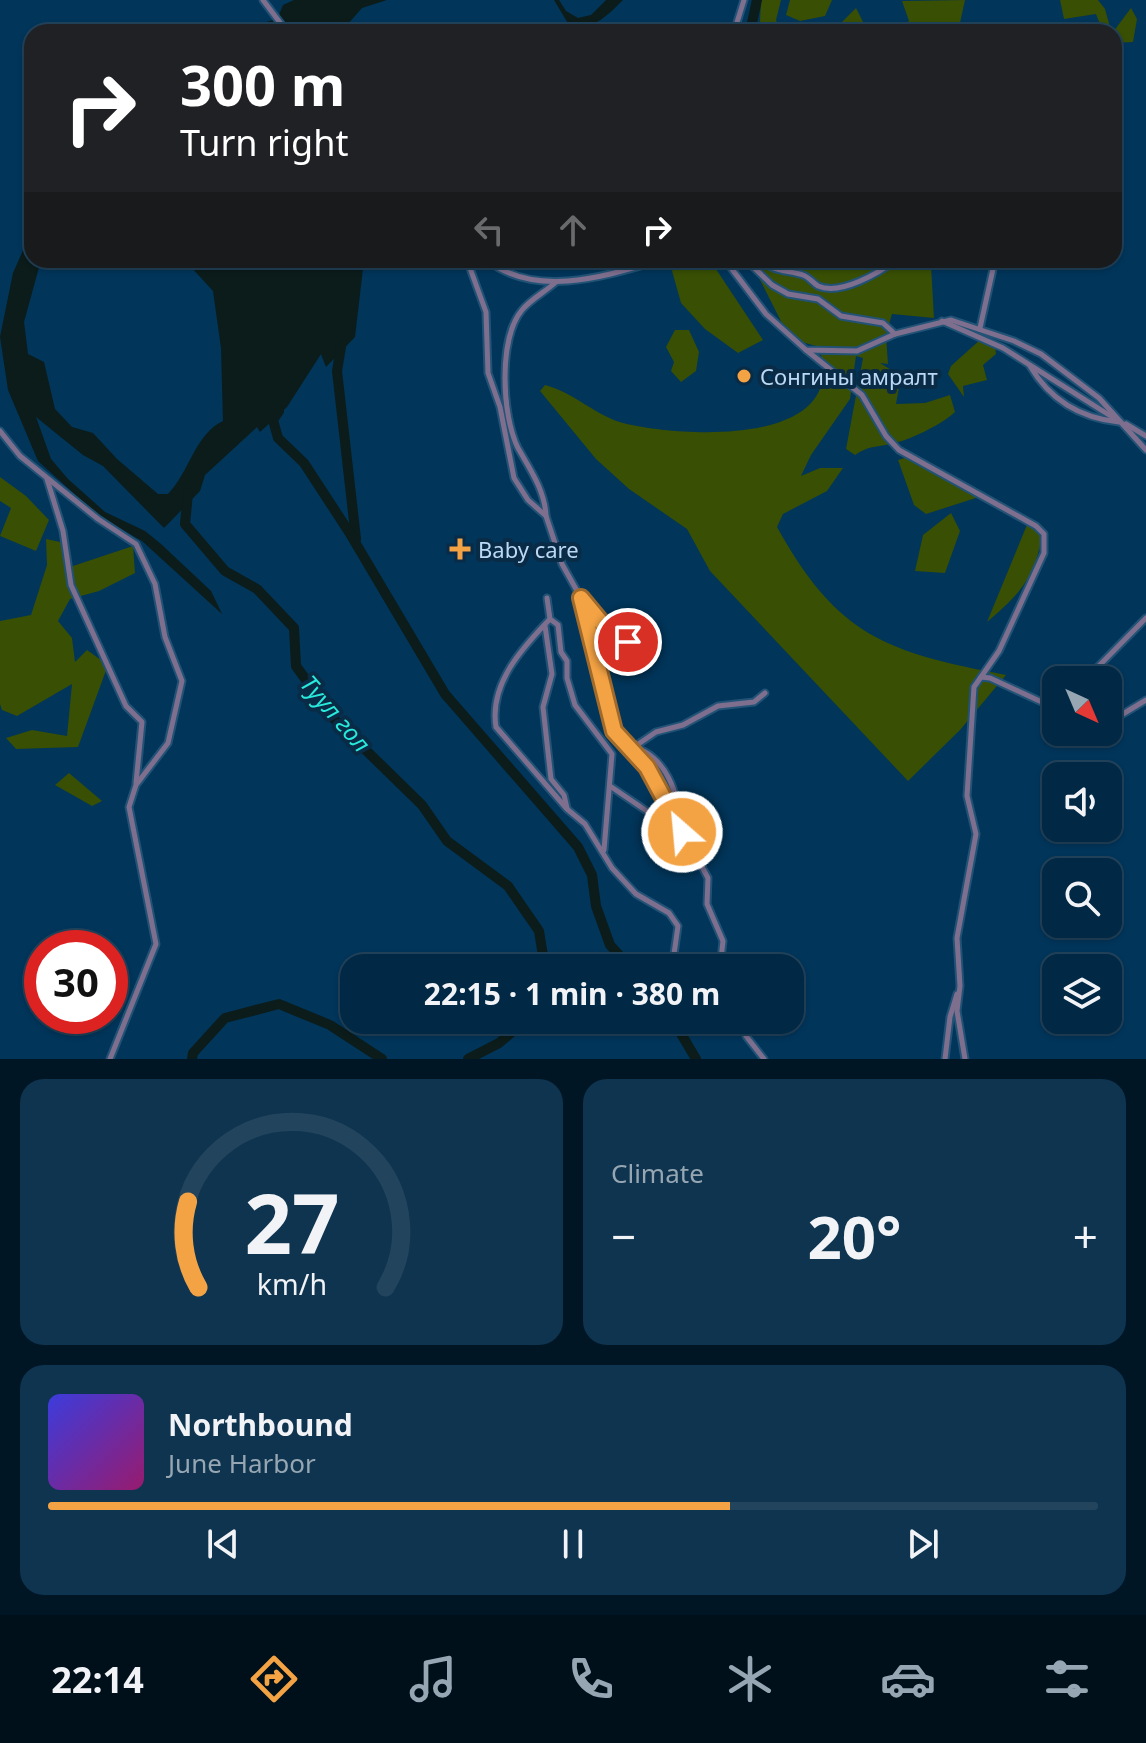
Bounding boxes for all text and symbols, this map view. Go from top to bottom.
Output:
text: 300 m [180,46,345,122]
icon: right [48,56,152,160]
text: Turn right [180,118,348,167]
icon: left [467,208,511,252]
icon: ahead [551,208,595,252]
icon: right [635,208,679,252]
place label: Сонгины амралт [760,361,938,391]
marker: Сонгины амралт [735,367,753,385]
place label: Baby care [478,534,579,564]
marker: Baby care [449,538,471,560]
pin [594,608,662,676]
icon: arrive [606,620,650,664]
north arrow [1042,666,1122,746]
map controls [1042,666,1122,1034]
water label: Туул гол [293,668,379,759]
button: sound [1042,762,1122,842]
position arrow [640,790,724,874]
button: search [1042,858,1122,938]
speed limit sign: 30 [24,930,128,1034]
button: layers [1042,954,1122,1034]
text: 22:15 · 1 min · 380 m [424,973,720,1014]
text: Climate [611,1155,704,1191]
text: 27 [244,1165,339,1278]
text: 20° [807,1195,902,1277]
text: − [611,1206,636,1266]
text: + [1073,1206,1098,1266]
text: km/h [256,1264,327,1303]
text: Northbound [168,1404,353,1445]
text: June Harbor [168,1445,316,1481]
icon: previous [201,1522,245,1566]
icon: pause [551,1522,595,1566]
icon: next [901,1522,945,1566]
icon: directions [246,1651,302,1707]
icon: music [405,1651,461,1707]
icon: phone [563,1651,619,1707]
icon: climate [722,1651,778,1707]
icon: car [880,1651,936,1707]
icon: filters [1039,1651,1095,1707]
text: 22:14 [51,1655,144,1704]

